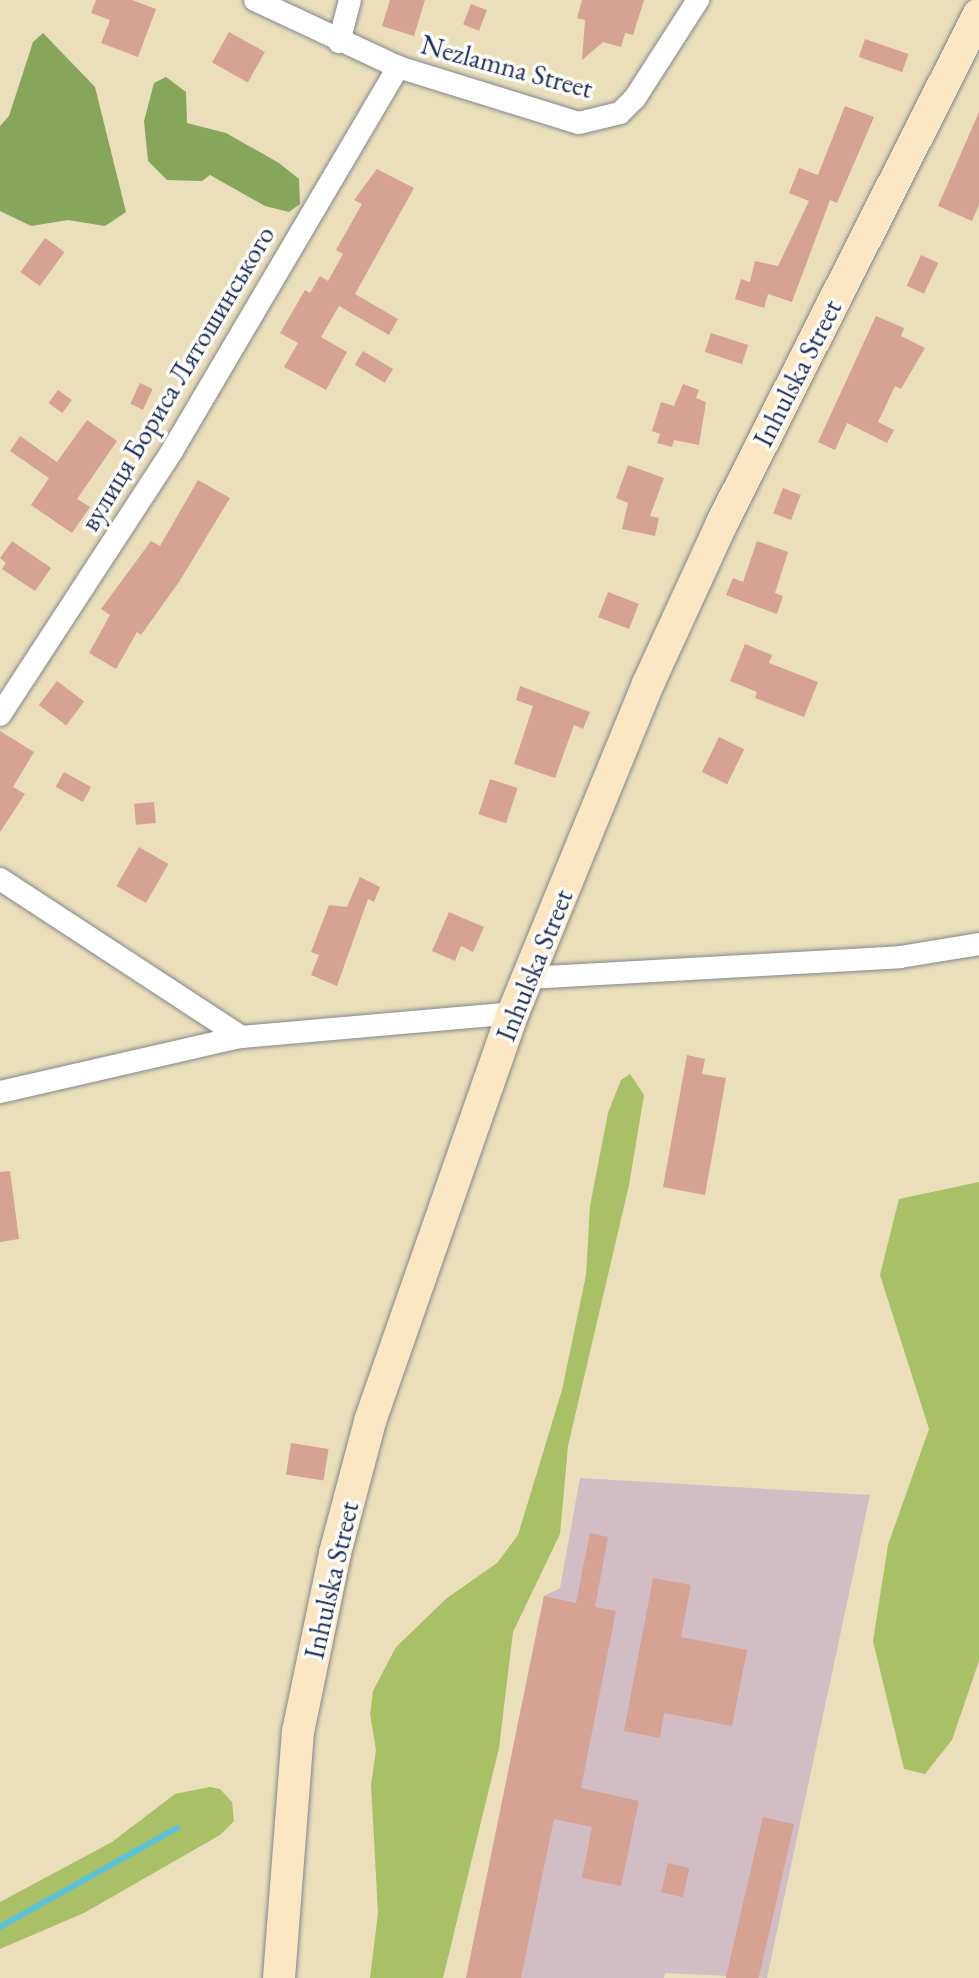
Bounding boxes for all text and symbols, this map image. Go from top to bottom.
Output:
street label: Nezlamna Street [417,27,597,105]
street label: вулиця Бориса Лятошинського [72,219,282,537]
street label: Inhulska Street [746,294,848,452]
street label: Inhulska Street [488,884,580,1046]
street label: Inhulska Street [297,1498,365,1662]

